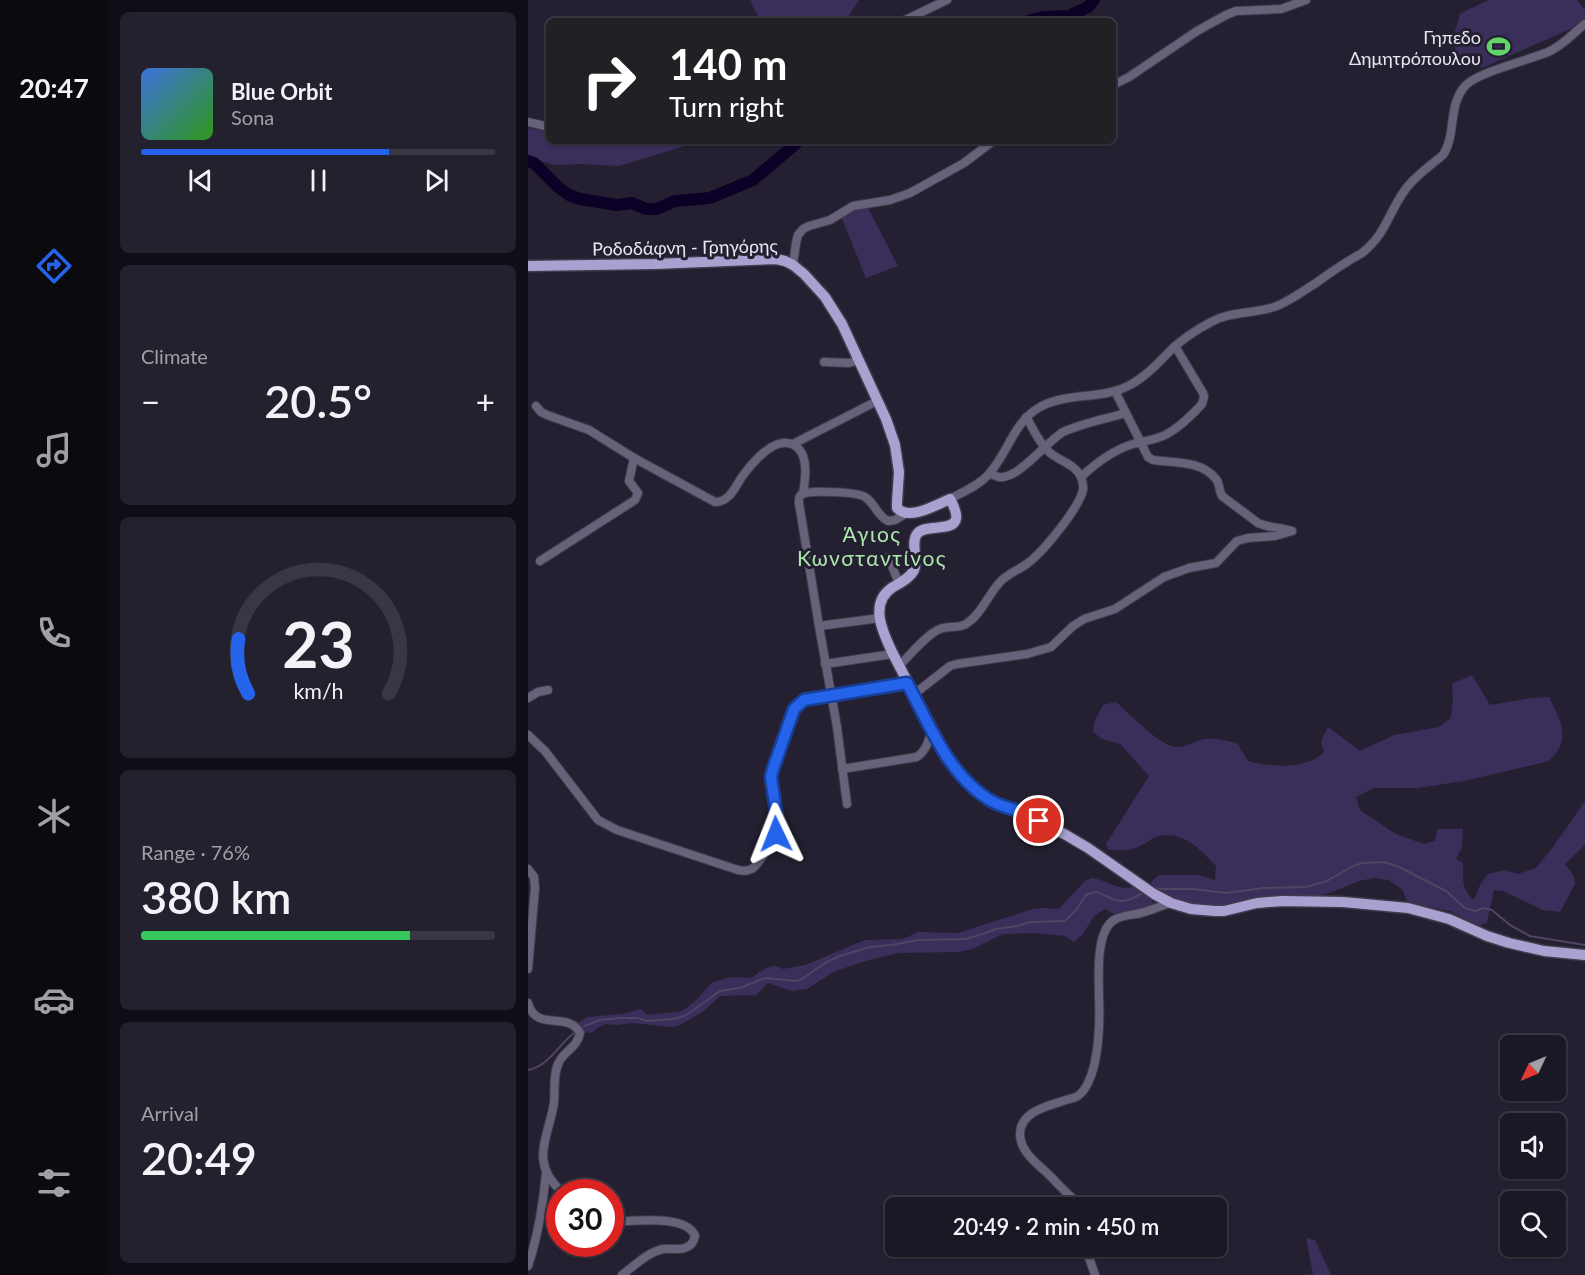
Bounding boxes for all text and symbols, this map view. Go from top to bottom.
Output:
place label: Γηπεδο Δημητρόπουλου [1349,26,1481,69]
sports icon: Γηπεδο Δημητρόπουλου [1486,34,1512,60]
text: 140 m [669,39,787,89]
icon: right [570,42,648,120]
text: 20:47 [19,71,89,104]
text: Blue Orbit [231,78,332,105]
text: Turn right [669,90,784,123]
text: Sona [231,105,274,129]
icon: previous [184,164,217,197]
icon: pause [302,164,335,197]
icon: next [420,164,453,197]
street label: Ροδοδάφνη - Γρηγόρης [592,234,779,260]
icon: directions [33,245,75,287]
text: Climate [141,344,208,368]
text: 20.5° [264,374,372,428]
text: − [141,381,160,421]
text: + [476,381,495,421]
icon: music [33,429,75,471]
district label: Άγιος Κωνσταντίνος [797,521,947,570]
text: 23 [282,607,354,682]
icon: phone [33,612,75,654]
text: km/h [293,679,343,705]
icon: climate [33,795,75,837]
pin [1013,795,1064,846]
position arrow [744,802,808,866]
icon: arrive [1022,804,1055,837]
text: Range · 76% [141,840,250,864]
text: 380 km [141,870,291,924]
icon: car [33,979,75,1021]
north arrow [1500,1035,1566,1101]
map controls [1500,1035,1566,1257]
text: Arrival [141,1101,199,1125]
button: sound [1500,1113,1566,1179]
text: 20:49 [141,1131,257,1185]
icon: filters [33,1162,75,1204]
speed limit sign: 30 [546,1179,624,1257]
button: search [1500,1191,1566,1257]
text: 20:49 · 2 min · 450 m [953,1213,1159,1240]

